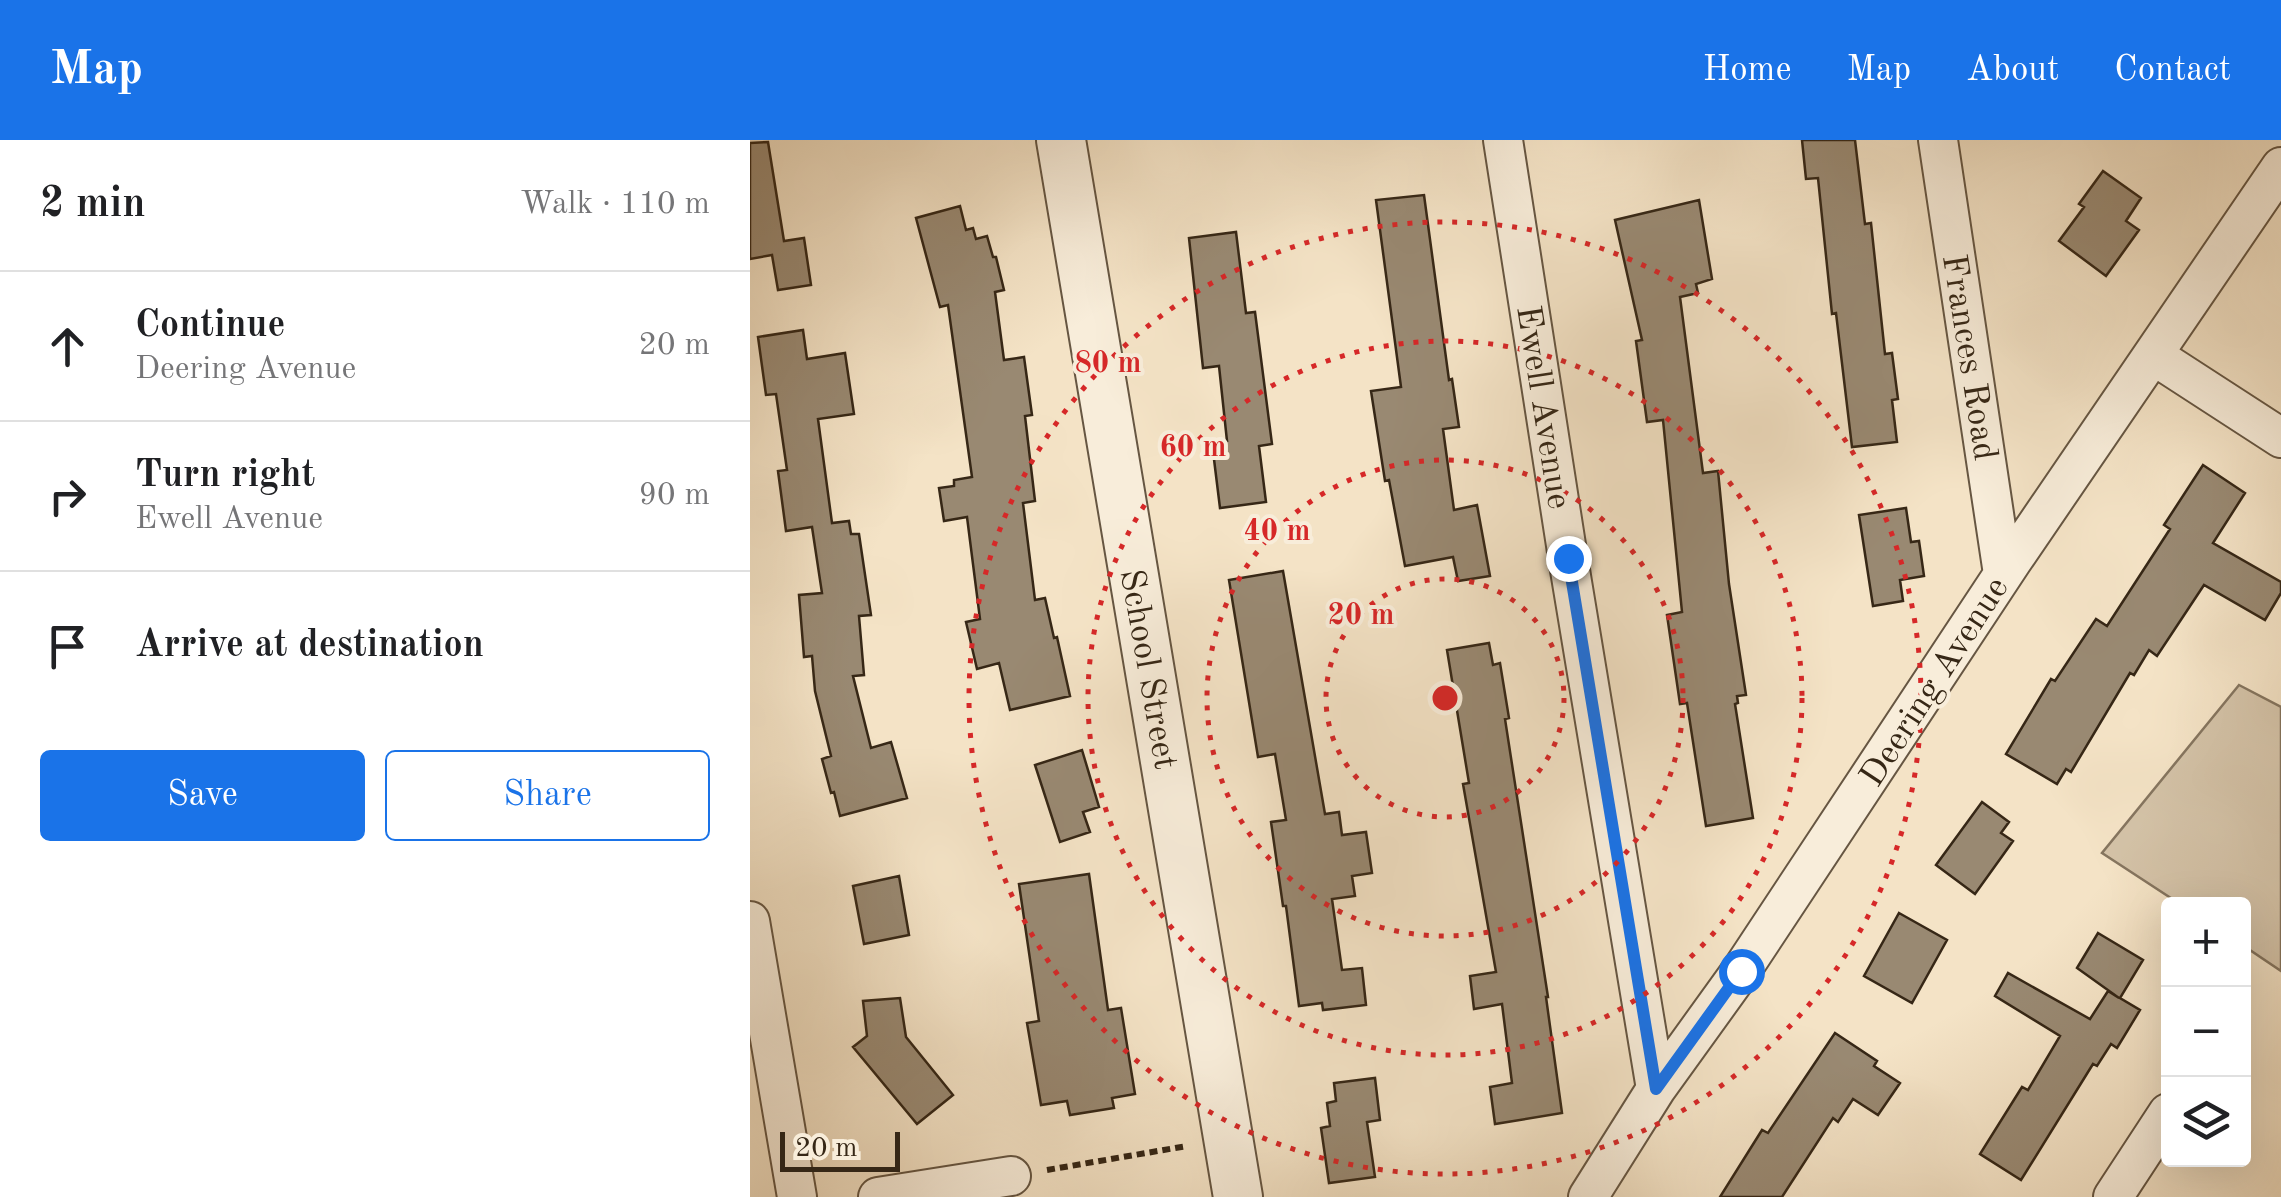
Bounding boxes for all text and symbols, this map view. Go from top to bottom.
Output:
text: Map [50,46,143,94]
text: Home [1703,53,1792,88]
text: Map [1847,53,1911,88]
text: About [1966,53,2059,88]
text: Contact [2114,53,2231,88]
text: 2 min [40,184,146,226]
text: Walk · 110 m [520,189,710,221]
street label: Frances Road [1935,252,2002,463]
street label: Ewell Avenue [1509,303,1576,512]
text: Continue [135,307,285,345]
icon: ahead [40,319,95,374]
text: 20 m [639,330,710,362]
text: 80 m [1074,349,1142,379]
text: Deering Avenue [135,354,356,386]
text: 60 m [1159,433,1227,463]
text: Turn right [135,457,315,495]
icon: right [40,469,95,524]
text: 90 m [639,480,710,512]
text: Ewell Avenue [135,504,323,536]
text: 40 m [1243,517,1311,547]
route end [1546,536,1592,582]
street label: School Street [1113,567,1182,772]
street label: Deering Avenue [1855,571,2016,793]
text: 20 m [1327,601,1395,631]
icon: arrive [40,619,95,674]
text: Arrive at destination [135,627,484,665]
centre of rings [1427,680,1463,716]
button: Save [40,750,365,841]
button: Share [385,750,710,841]
map controls [2161,897,2251,1167]
button: + [2161,897,2251,987]
route start [1719,949,1765,995]
button: − [2161,987,2251,1077]
button: layers [2161,1077,2251,1167]
scale bar [780,1127,900,1172]
text: 20 m [795,1135,858,1163]

